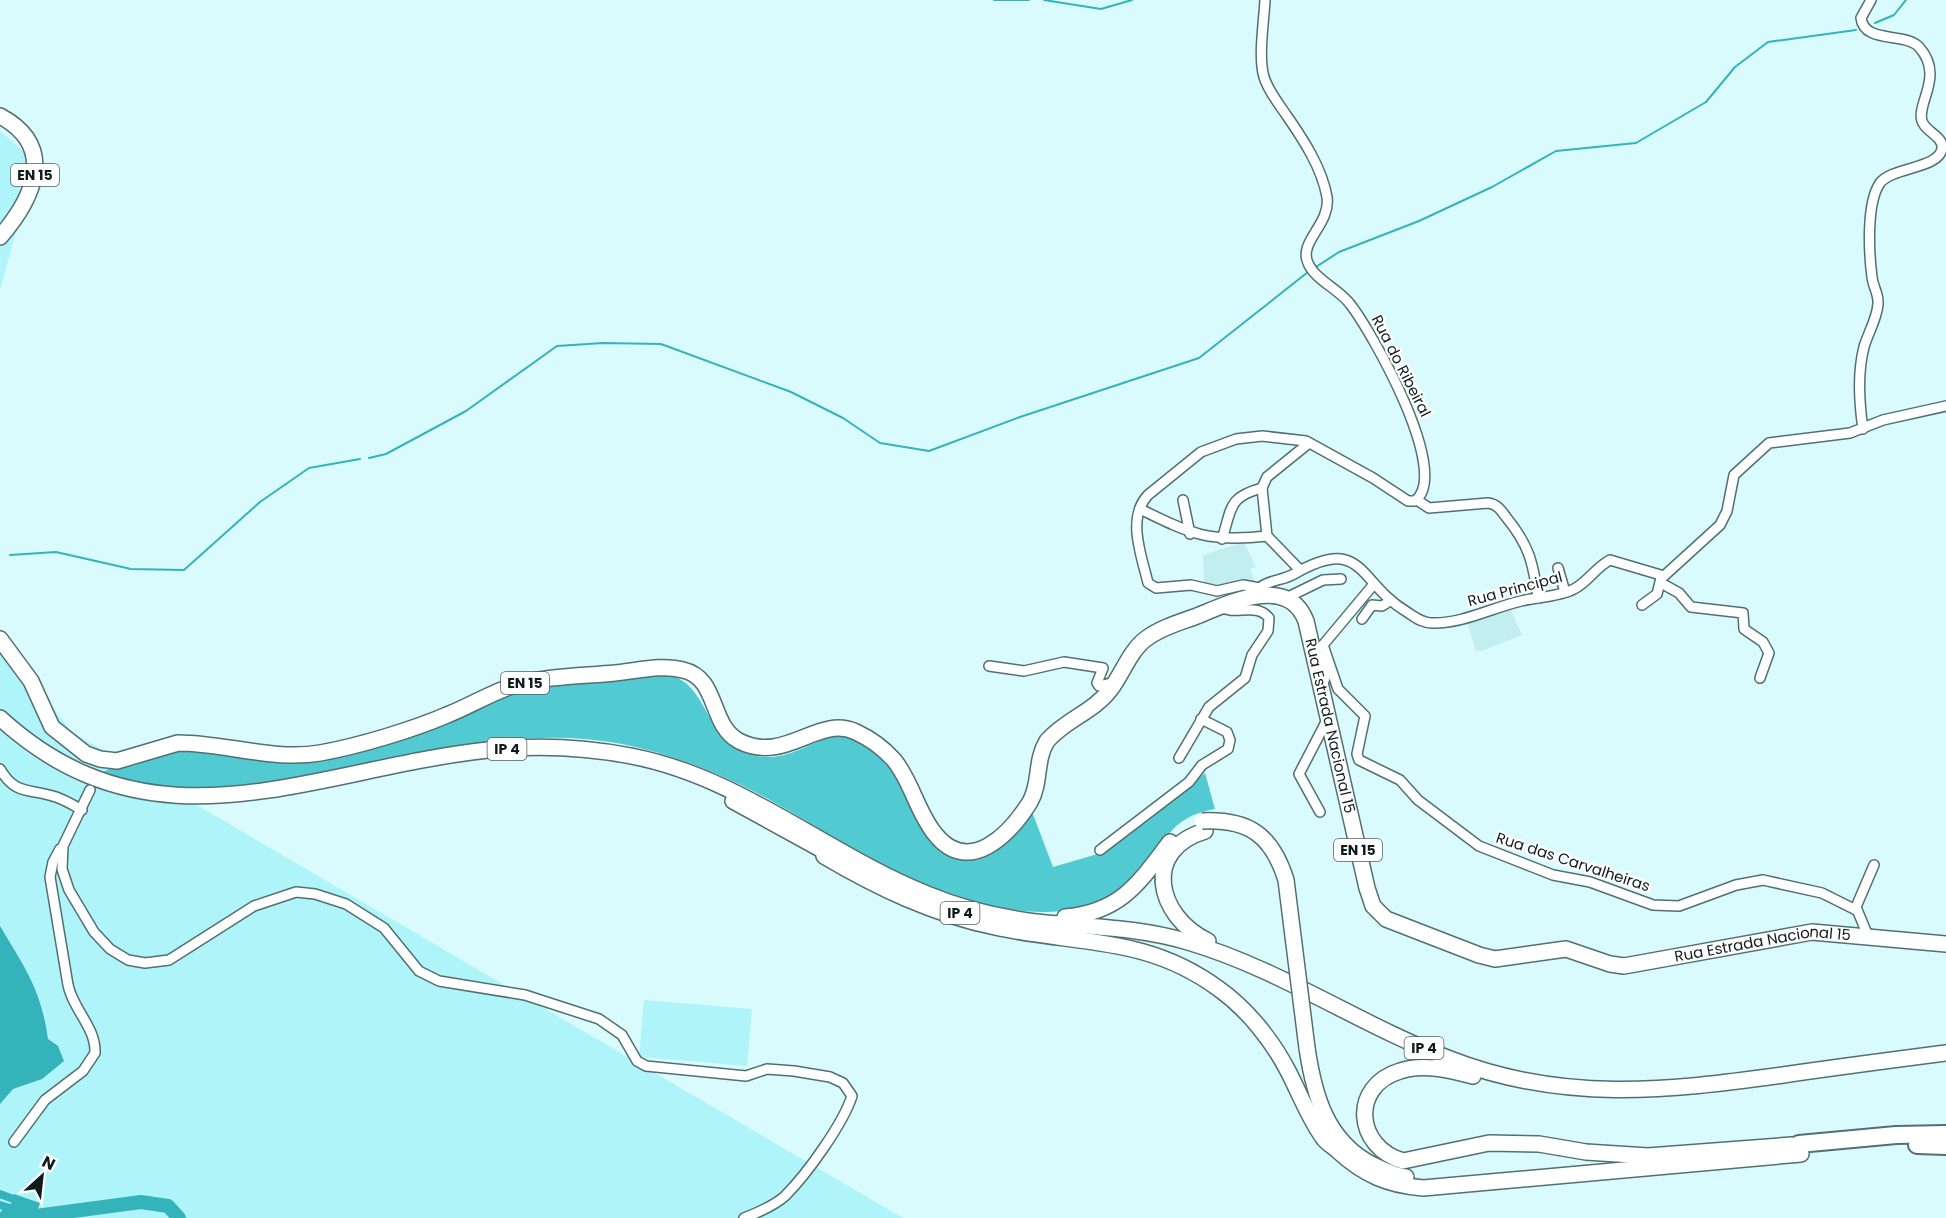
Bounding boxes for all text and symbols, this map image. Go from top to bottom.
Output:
road number: EN 15 [11,164,59,186]
street label: Rua do Ribeiral [1367,311,1436,420]
street label: Rua Principal [1465,566,1565,611]
street label: Rua Estrada Nacional 15 [1300,636,1361,815]
road number: EN 15 [501,672,549,694]
road number: IP 4 [488,738,526,760]
street label: Rua das Carvalheiras [1493,827,1653,896]
road number: EN 15 [1334,839,1382,861]
road number: IP 4 [940,902,980,924]
street label: Rua Estrada Nacional 15 [1673,921,1852,967]
road number: IP 4 [1404,1037,1444,1059]
north arrow [12,1146,72,1206]
text: N [38,1150,59,1176]

